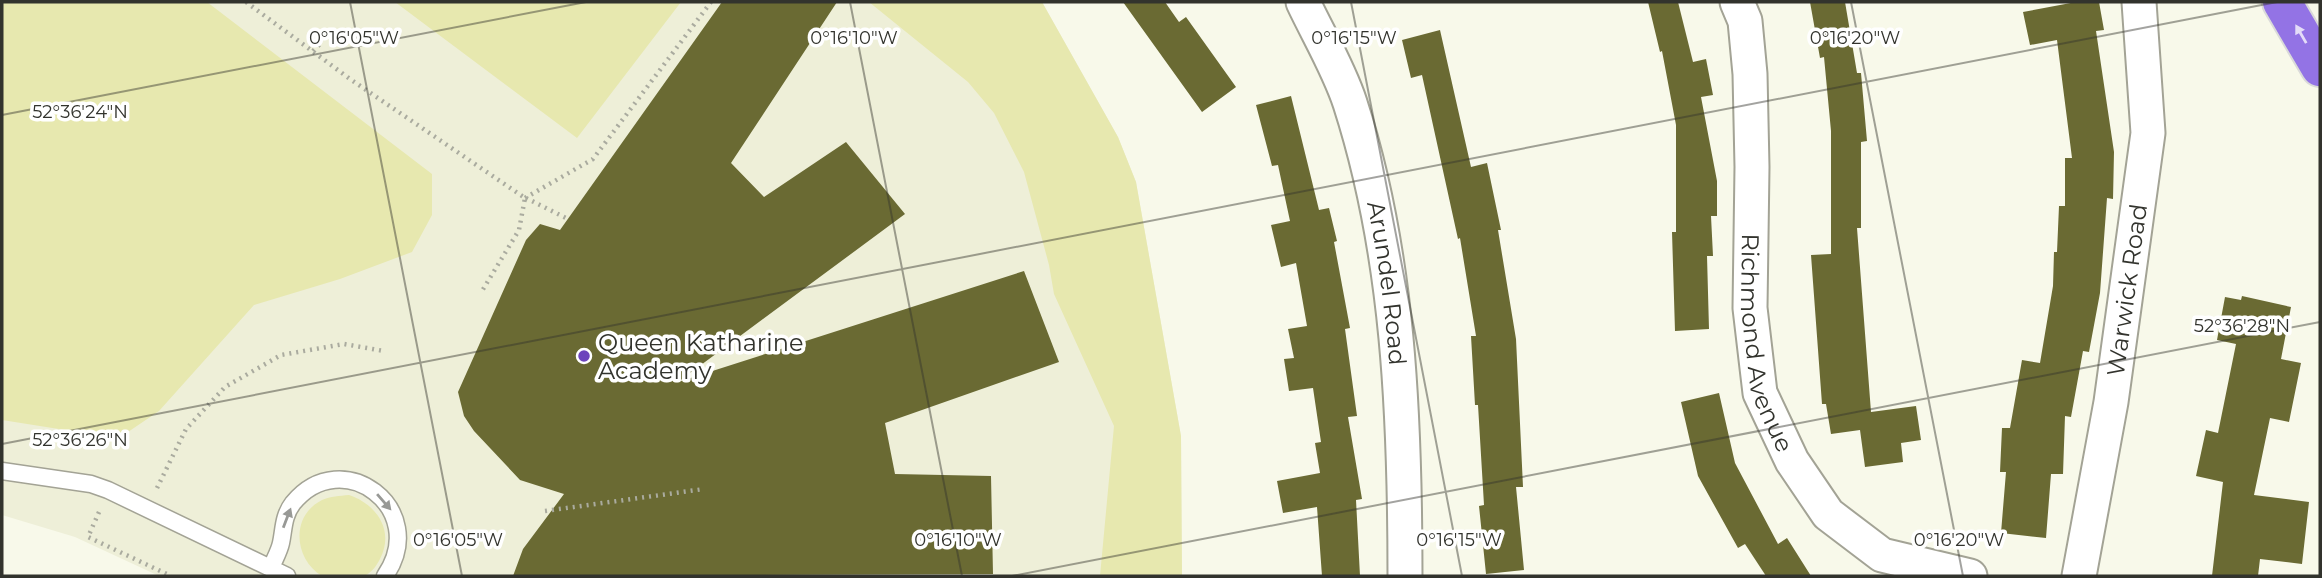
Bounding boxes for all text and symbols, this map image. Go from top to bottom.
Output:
one-way arrow [2295,25,2307,44]
text: 0°16'05"W [309,27,399,49]
text: 0°16'10"W [810,27,898,49]
text: 0°16'15"W [1311,27,1397,49]
text: 0°16'20"W [1810,27,1900,49]
text: 52°36'24"N [32,101,128,123]
street label: Arundel Road [1362,199,1413,366]
street label: Warwick Road [2100,202,2153,378]
street label: Richmond Avenue [1735,233,1800,456]
text: 52°36'28"N [2194,315,2290,337]
place label: Queen Katharine Academy [598,328,803,385]
marker: Queen Katharine Academy [576,348,592,364]
text: 52°36'26"N [32,429,128,451]
one-way arrow [376,493,391,510]
one-way arrow [281,507,292,528]
text: 0°16'05"W [413,529,503,551]
text: 0°16'10"W [914,529,1002,551]
text: 0°16'15"W [1416,529,1502,551]
text: 0°16'20"W [1914,529,2004,551]

